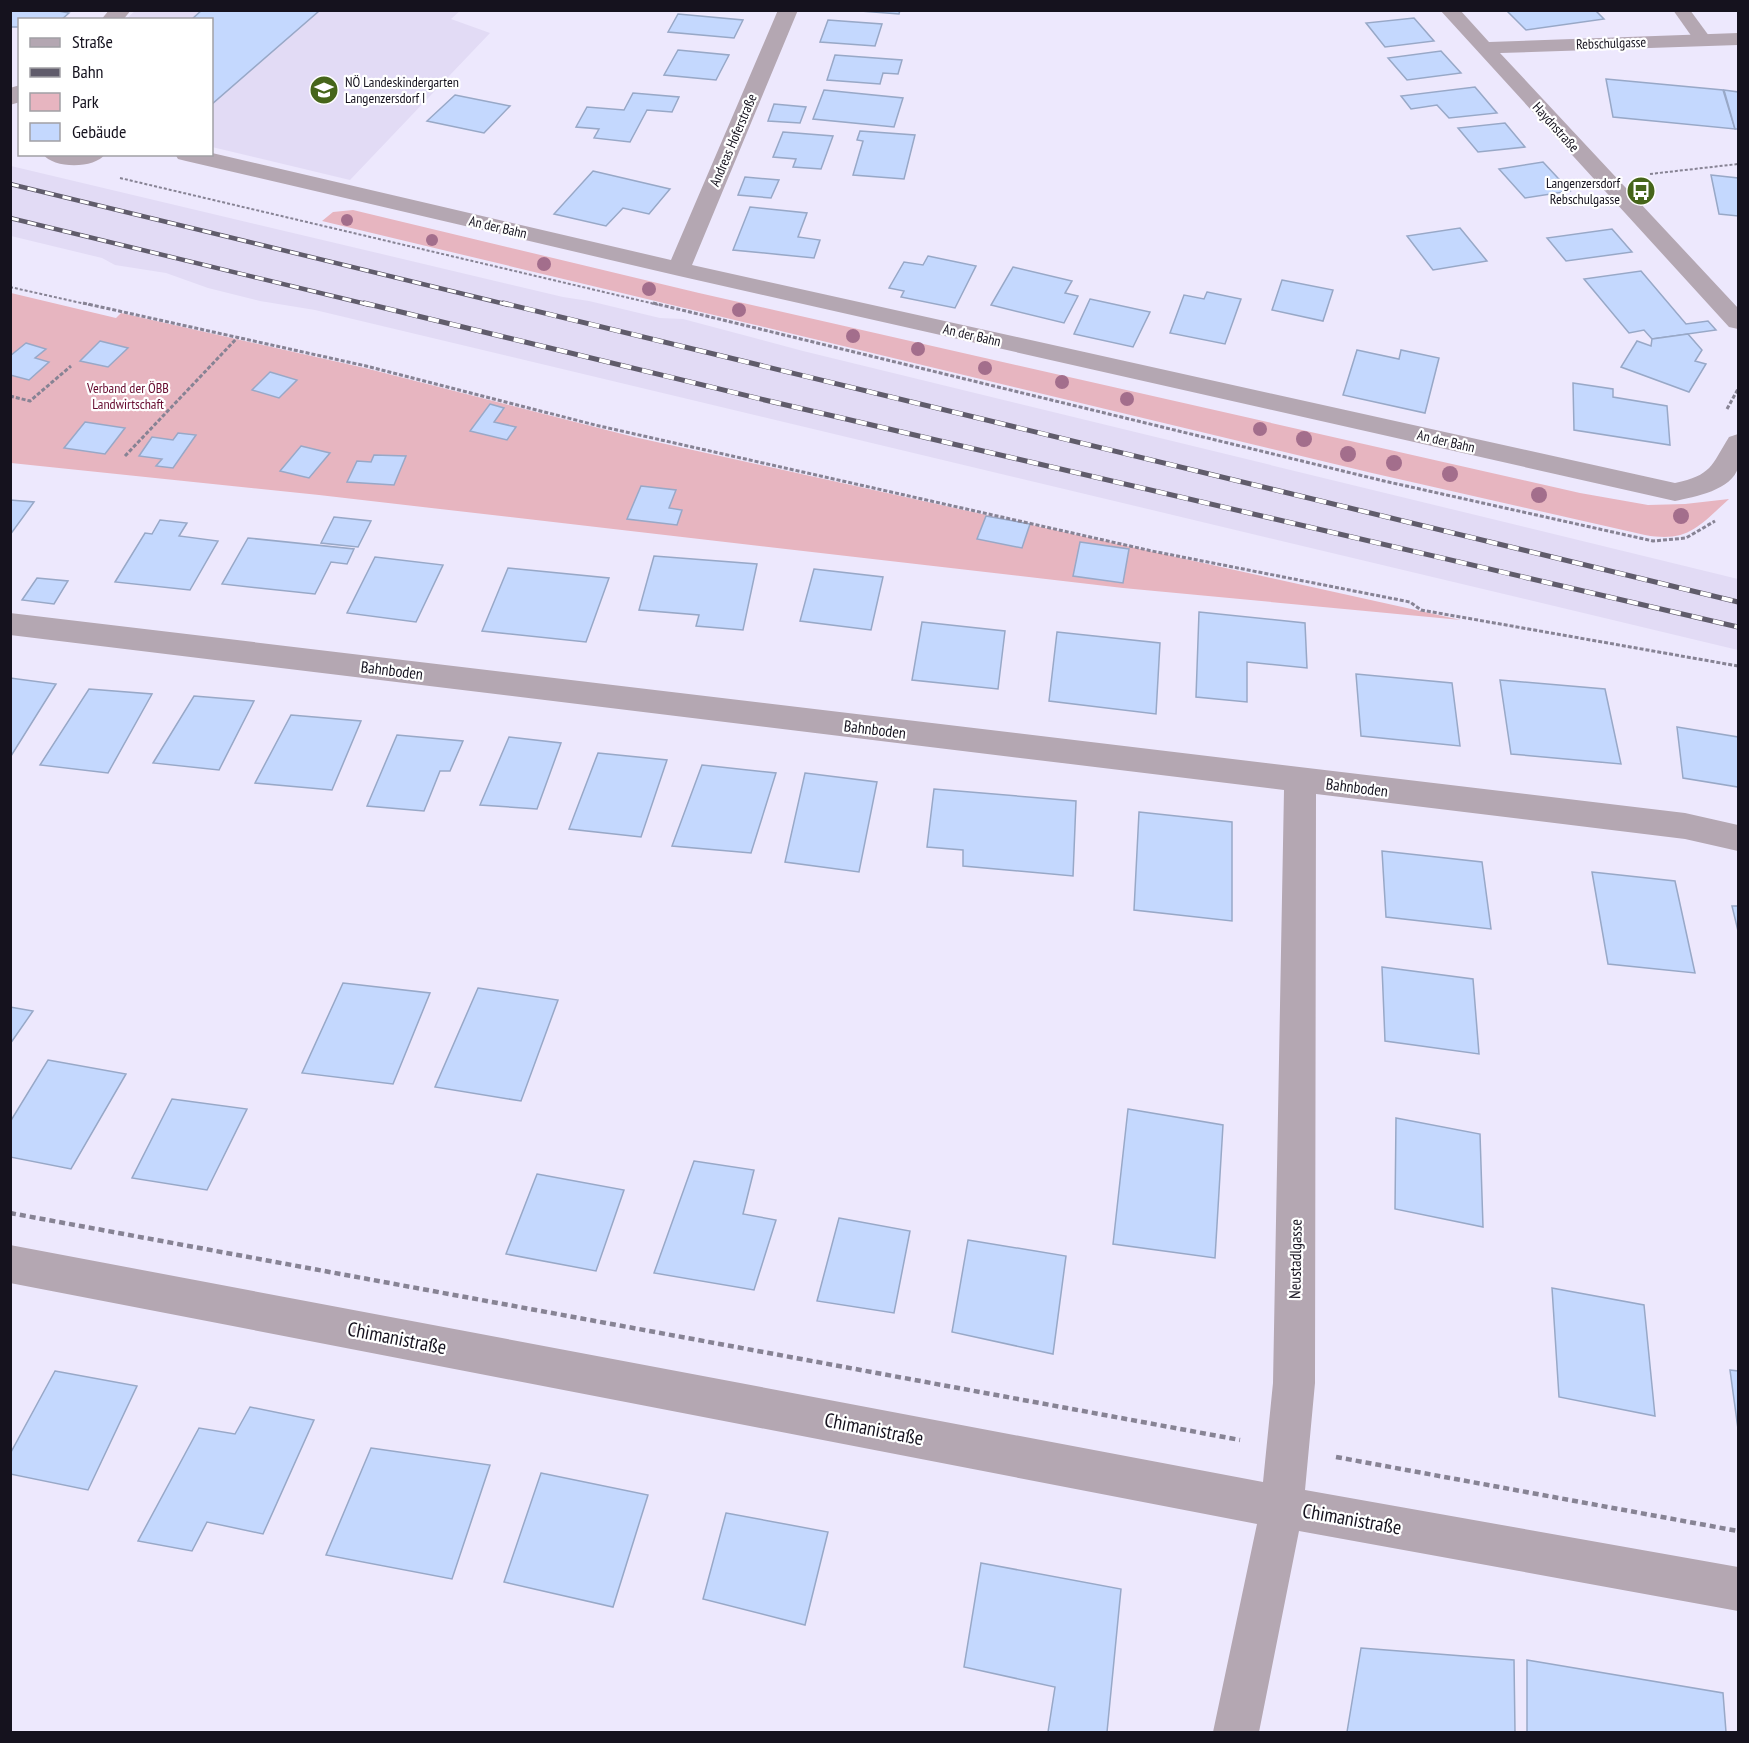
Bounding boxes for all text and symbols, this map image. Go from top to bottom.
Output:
legend [18,18,213,156]
text: Straße [72,30,113,53]
street label: Rebschulgasse [1576,33,1647,53]
text: Bahn [72,60,104,83]
place label: NÖ Landeskindergarten Langenzersdorf I [345,73,459,107]
school or university icon: NÖ Landeskindergarten Langenzersdorf I [308,74,340,106]
text: Park [72,90,99,113]
street label: Andreas Hoferstraße [705,91,761,189]
street label: Haydnstraße [1529,98,1583,156]
text: Gebäude [72,120,126,143]
place label: Langenzersdorf Rebschulgasse [1546,174,1620,208]
bus stop icon: Langenzersdorf Rebschulgasse [1625,175,1657,207]
street label: An der Bahn [467,212,529,242]
street label: An der Bahn [941,320,1003,350]
park label: Verband der ÖBB Landwirtschaft [86,379,169,413]
street label: An der Bahn [1415,426,1477,456]
street label: Bahnboden [360,656,424,684]
street label: Bahnboden [843,715,907,743]
street label: Bahnboden [1325,773,1389,801]
street label: Neustadlgasse [1284,1219,1306,1299]
street label: Chimanistraße [345,1316,449,1360]
street label: Chimanistraße [822,1407,926,1451]
street label: Chimanistraße [1300,1497,1404,1541]

